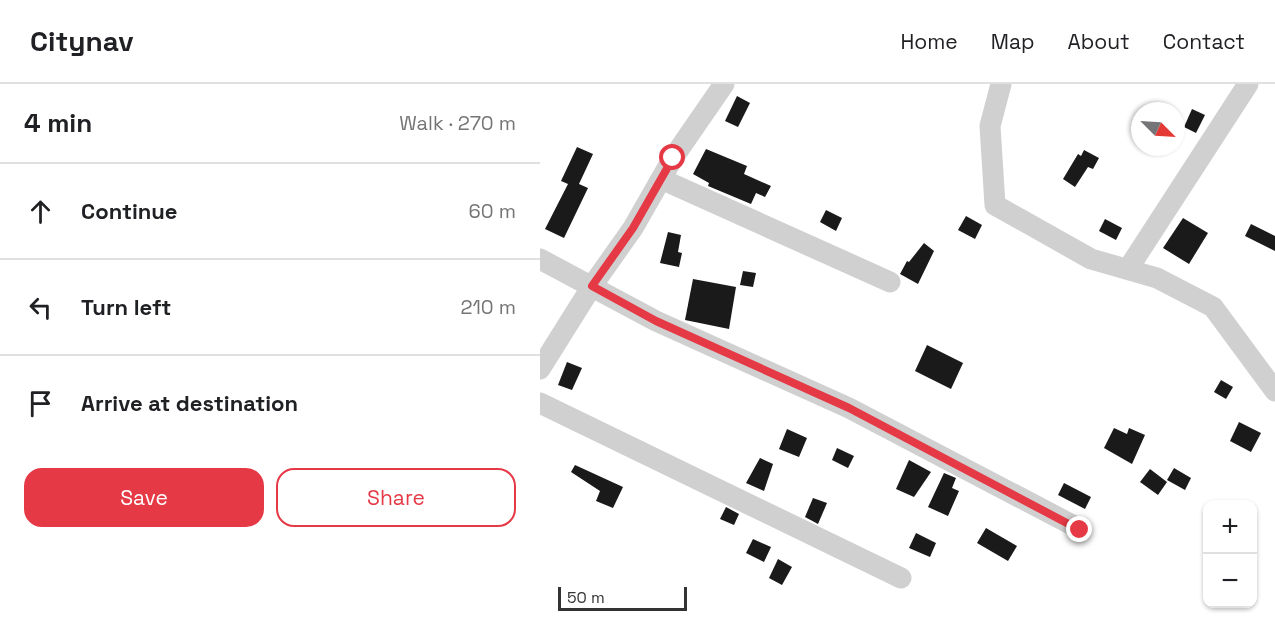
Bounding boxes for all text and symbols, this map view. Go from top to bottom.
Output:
text: Citynav [30,23,134,59]
text: Home [900,28,958,55]
text: Map [991,28,1035,55]
text: About [1068,28,1130,55]
text: Contact [1163,28,1245,55]
north arrow [1131,102,1185,156]
text: 4 min [24,106,92,140]
text: Walk · 270 m [399,110,516,136]
route start [659,144,685,170]
icon: ahead [24,195,57,228]
text: Continue [81,197,177,225]
text: 60 m [469,198,516,224]
icon: left [24,291,57,324]
text: Turn left [81,293,171,321]
text: 210 m [460,294,516,320]
icon: arrive [24,387,57,420]
text: Arrive at destination [81,389,298,417]
button: Save [24,468,264,527]
button: Share [276,468,516,527]
map controls [1203,500,1257,608]
button: + [1203,500,1257,554]
route end [1066,516,1092,542]
button: − [1203,554,1257,608]
scale bar [558,584,687,612]
text: 50 m [567,587,605,608]

